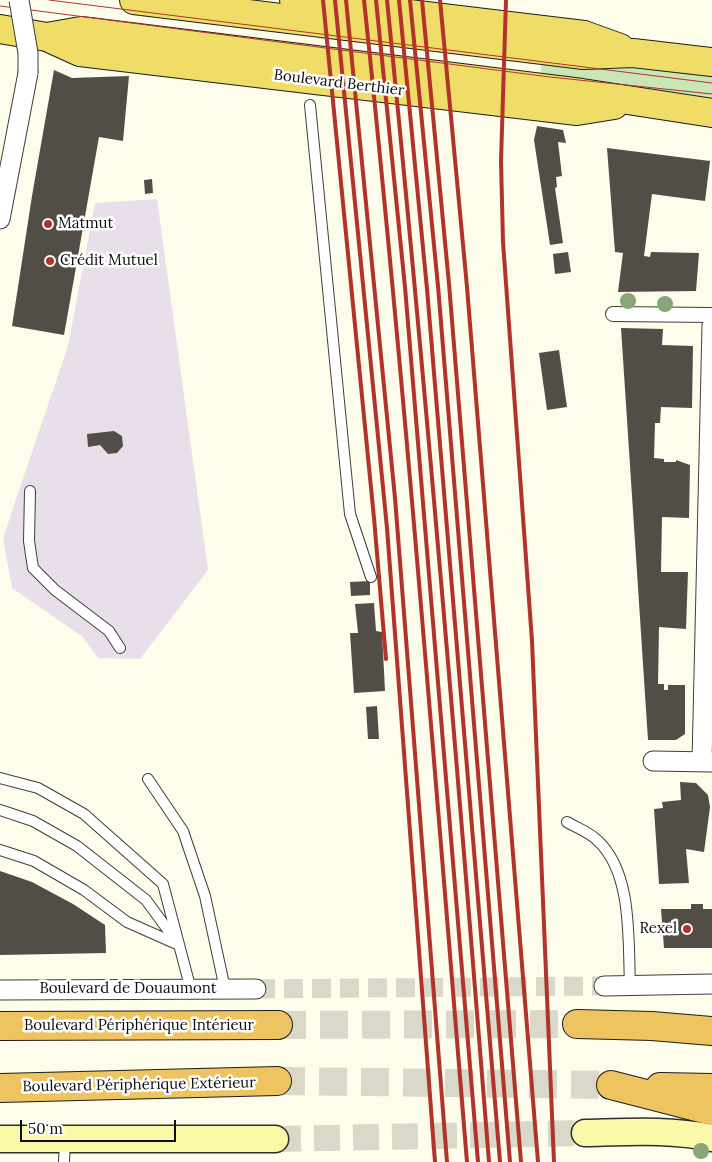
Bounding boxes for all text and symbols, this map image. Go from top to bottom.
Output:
street label: Boulevard Berthier [273,66,405,100]
place label: Matmut [58,215,113,233]
marker: Matmut [42,218,54,230]
place label: Crédit Mutuel [60,252,158,270]
marker: Crédit Mutuel [44,255,56,267]
place label: Rexel [640,920,677,938]
marker: Rexel [681,923,693,935]
street label: Boulevard de Douaumont [39,980,217,998]
street label: Boulevard Périphérique Intérieur [24,1017,254,1035]
street label: Boulevard Périphérique Extérieur [22,1074,256,1096]
scale bar [22,1110,179,1142]
text: 50 m [28,1119,63,1138]

